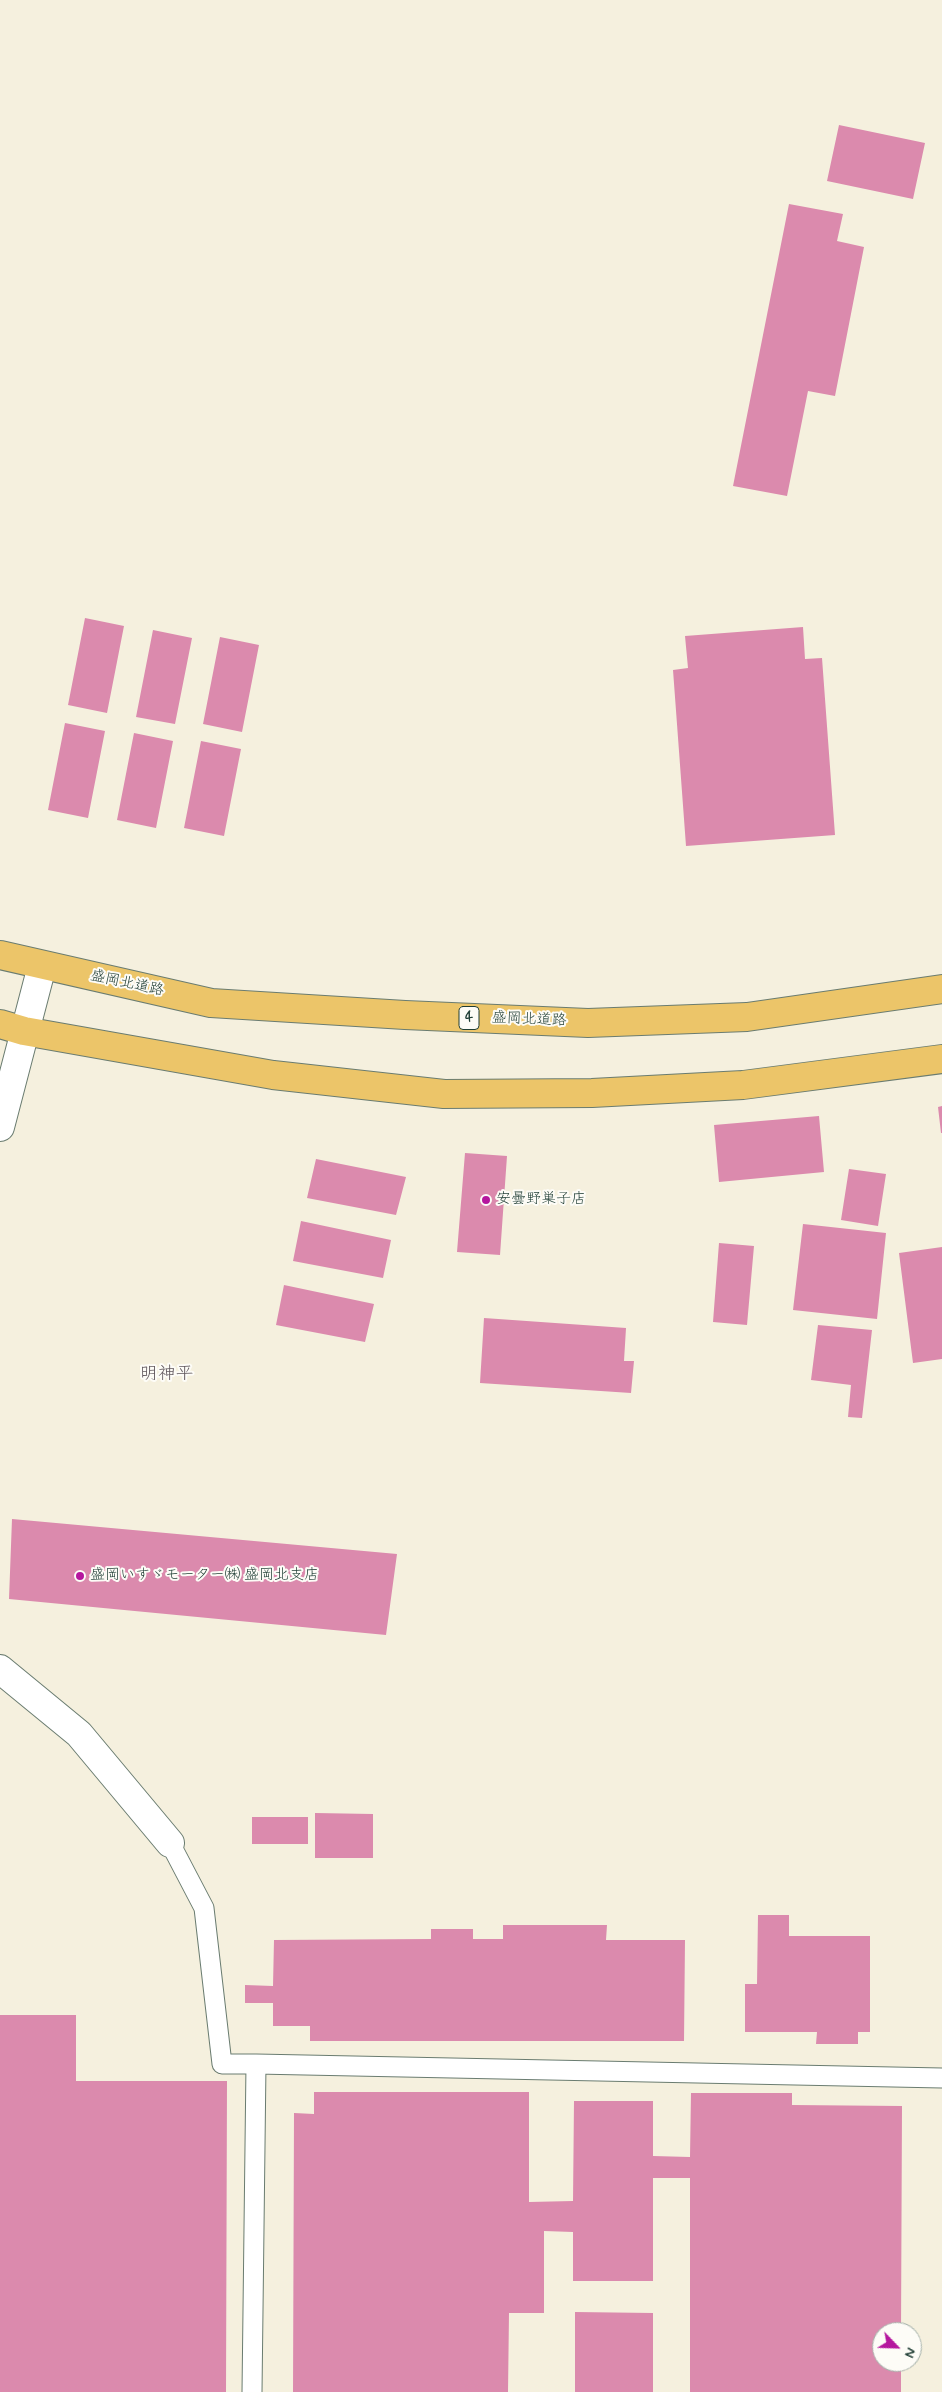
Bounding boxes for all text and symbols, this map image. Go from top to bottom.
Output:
street label: 盛岡北道路 [88,967,166,1001]
road number: 4 [459,1006,479,1030]
street label: 盛岡北道路 [491,1010,567,1030]
place label: 安曇野巣子店 [496,1191,586,1209]
marker: 安曇野巣子店 [480,1194,492,1206]
district label: 明神平 [140,1364,194,1386]
place label: 盛岡いすゞモーター㈱ 盛岡北支店 [90,1567,319,1585]
marker: 盛岡いすゞモーター㈱ 盛岡北支店 [74,1570,86,1582]
north arrow [872,2322,922,2372]
text: N [900,2345,920,2361]

